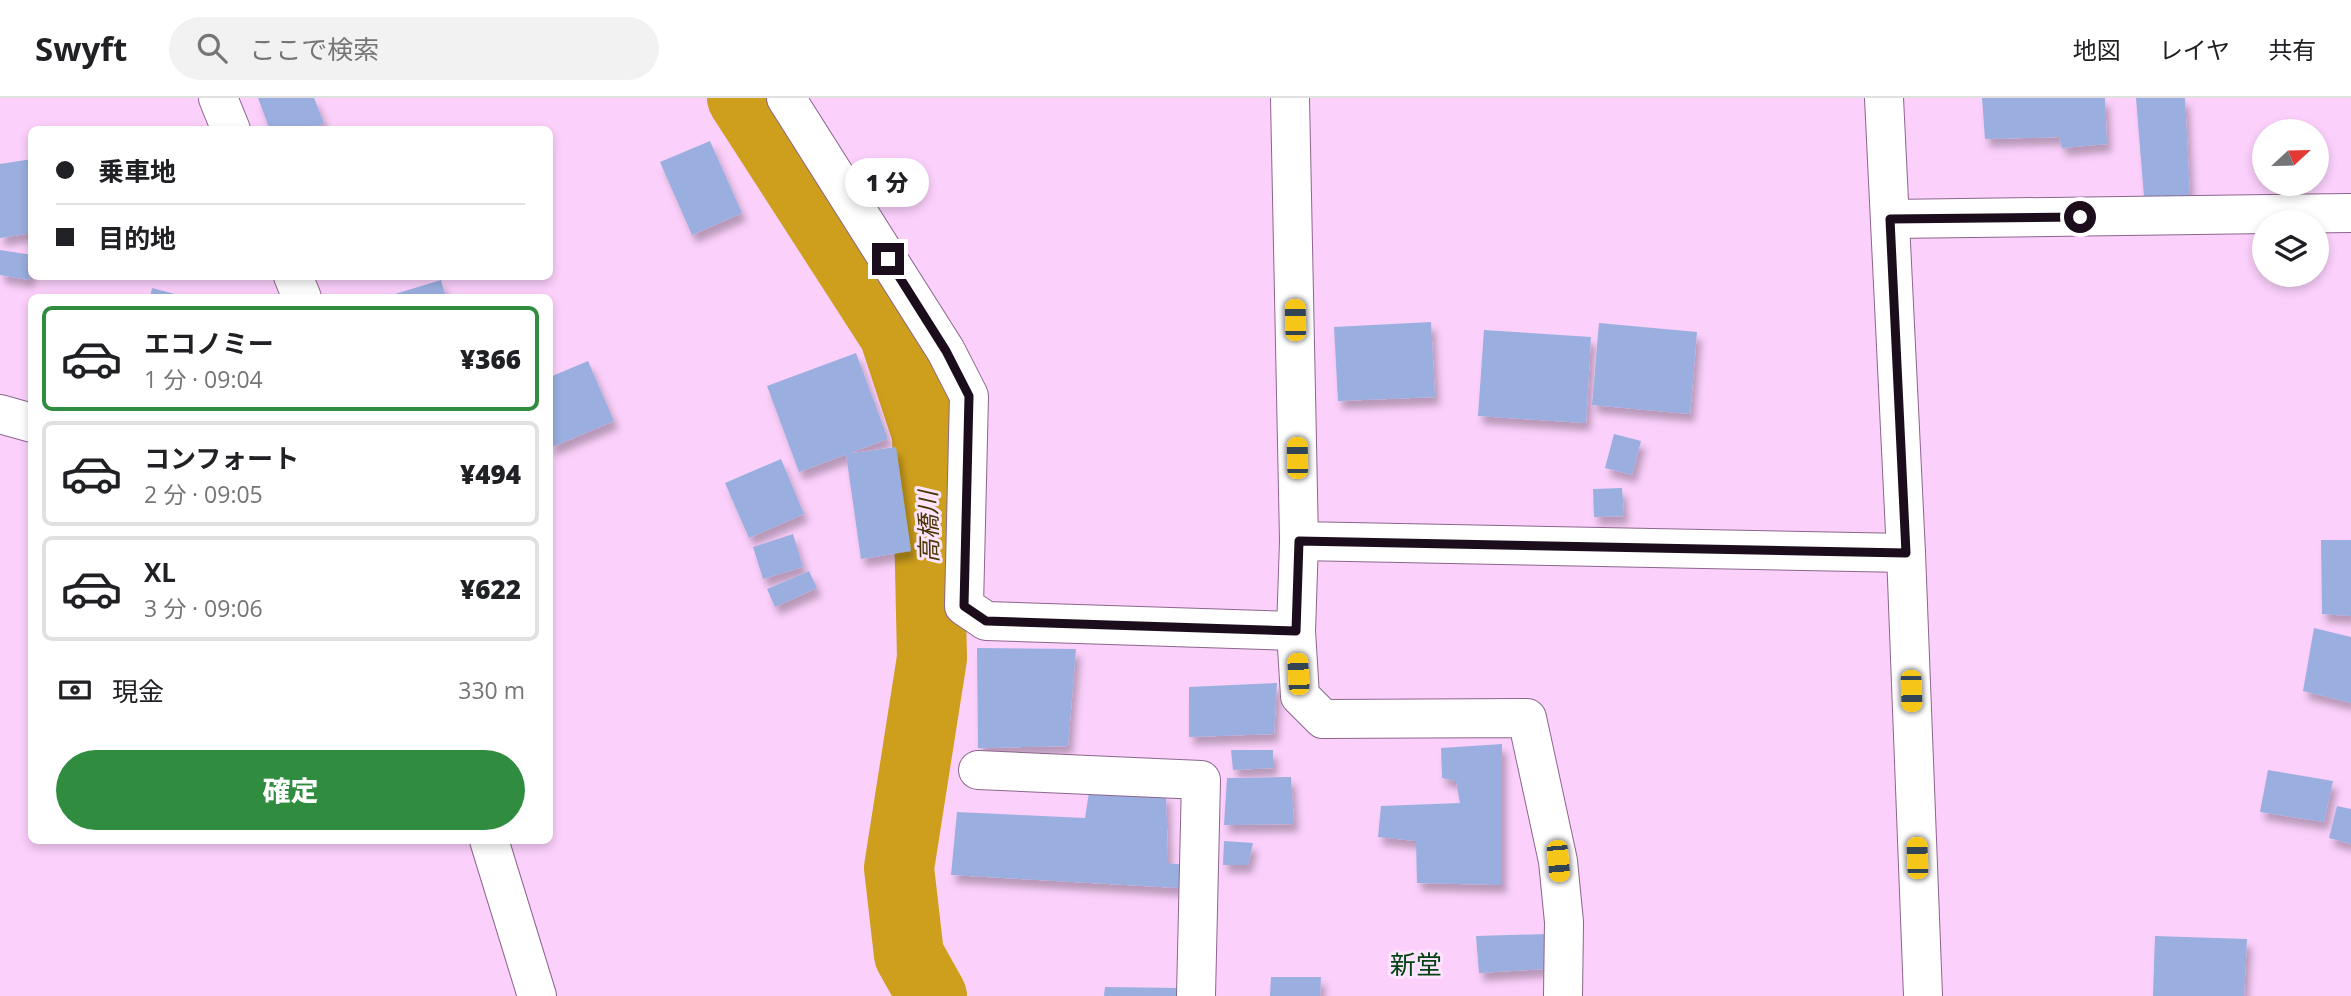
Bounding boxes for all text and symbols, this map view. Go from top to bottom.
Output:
search box [169,17,659,80]
text: Swyft [35,26,127,71]
icon: search [193,29,231,67]
text: ここで検索 [249,31,379,67]
text: 地図 [2073,33,2121,66]
text: レイヤ [2159,33,2230,66]
text: 共有 [2268,33,2316,66]
north arrow [2252,119,2329,196]
map controls [2252,119,2329,287]
text: 乗車地 [98,153,176,189]
callout: 1 分 [846,158,930,206]
text: 1 分 [866,166,908,198]
route start [2064,201,2096,233]
button: layers [2252,210,2329,287]
text: 目的地 [98,220,176,256]
route end [872,243,904,275]
car [1285,299,1306,341]
text: エコノミー [144,325,274,361]
icon: car [60,327,123,390]
text: ¥366 [460,341,521,377]
text: 1 分 · 09:04 [144,363,263,395]
car [1287,437,1308,479]
text: コンフォート [144,440,299,476]
icon: car [60,442,123,505]
text: ¥494 [460,456,521,492]
text: 2 分 · 09:05 [144,478,263,510]
water label: 高橋川 [910,488,945,563]
text: XL [144,554,176,590]
icon: car [60,557,123,620]
text: ¥622 [460,571,521,607]
text: 3 分 · 09:06 [144,592,263,624]
car [1287,652,1310,696]
car [1900,670,1923,712]
icon: cash [56,671,94,709]
text: 現金 [112,673,164,709]
text: 330 m [458,674,525,706]
button: 確定 [56,750,525,830]
car [1906,837,1929,879]
car [1546,839,1571,883]
district label: 新堂 [1390,946,1442,982]

